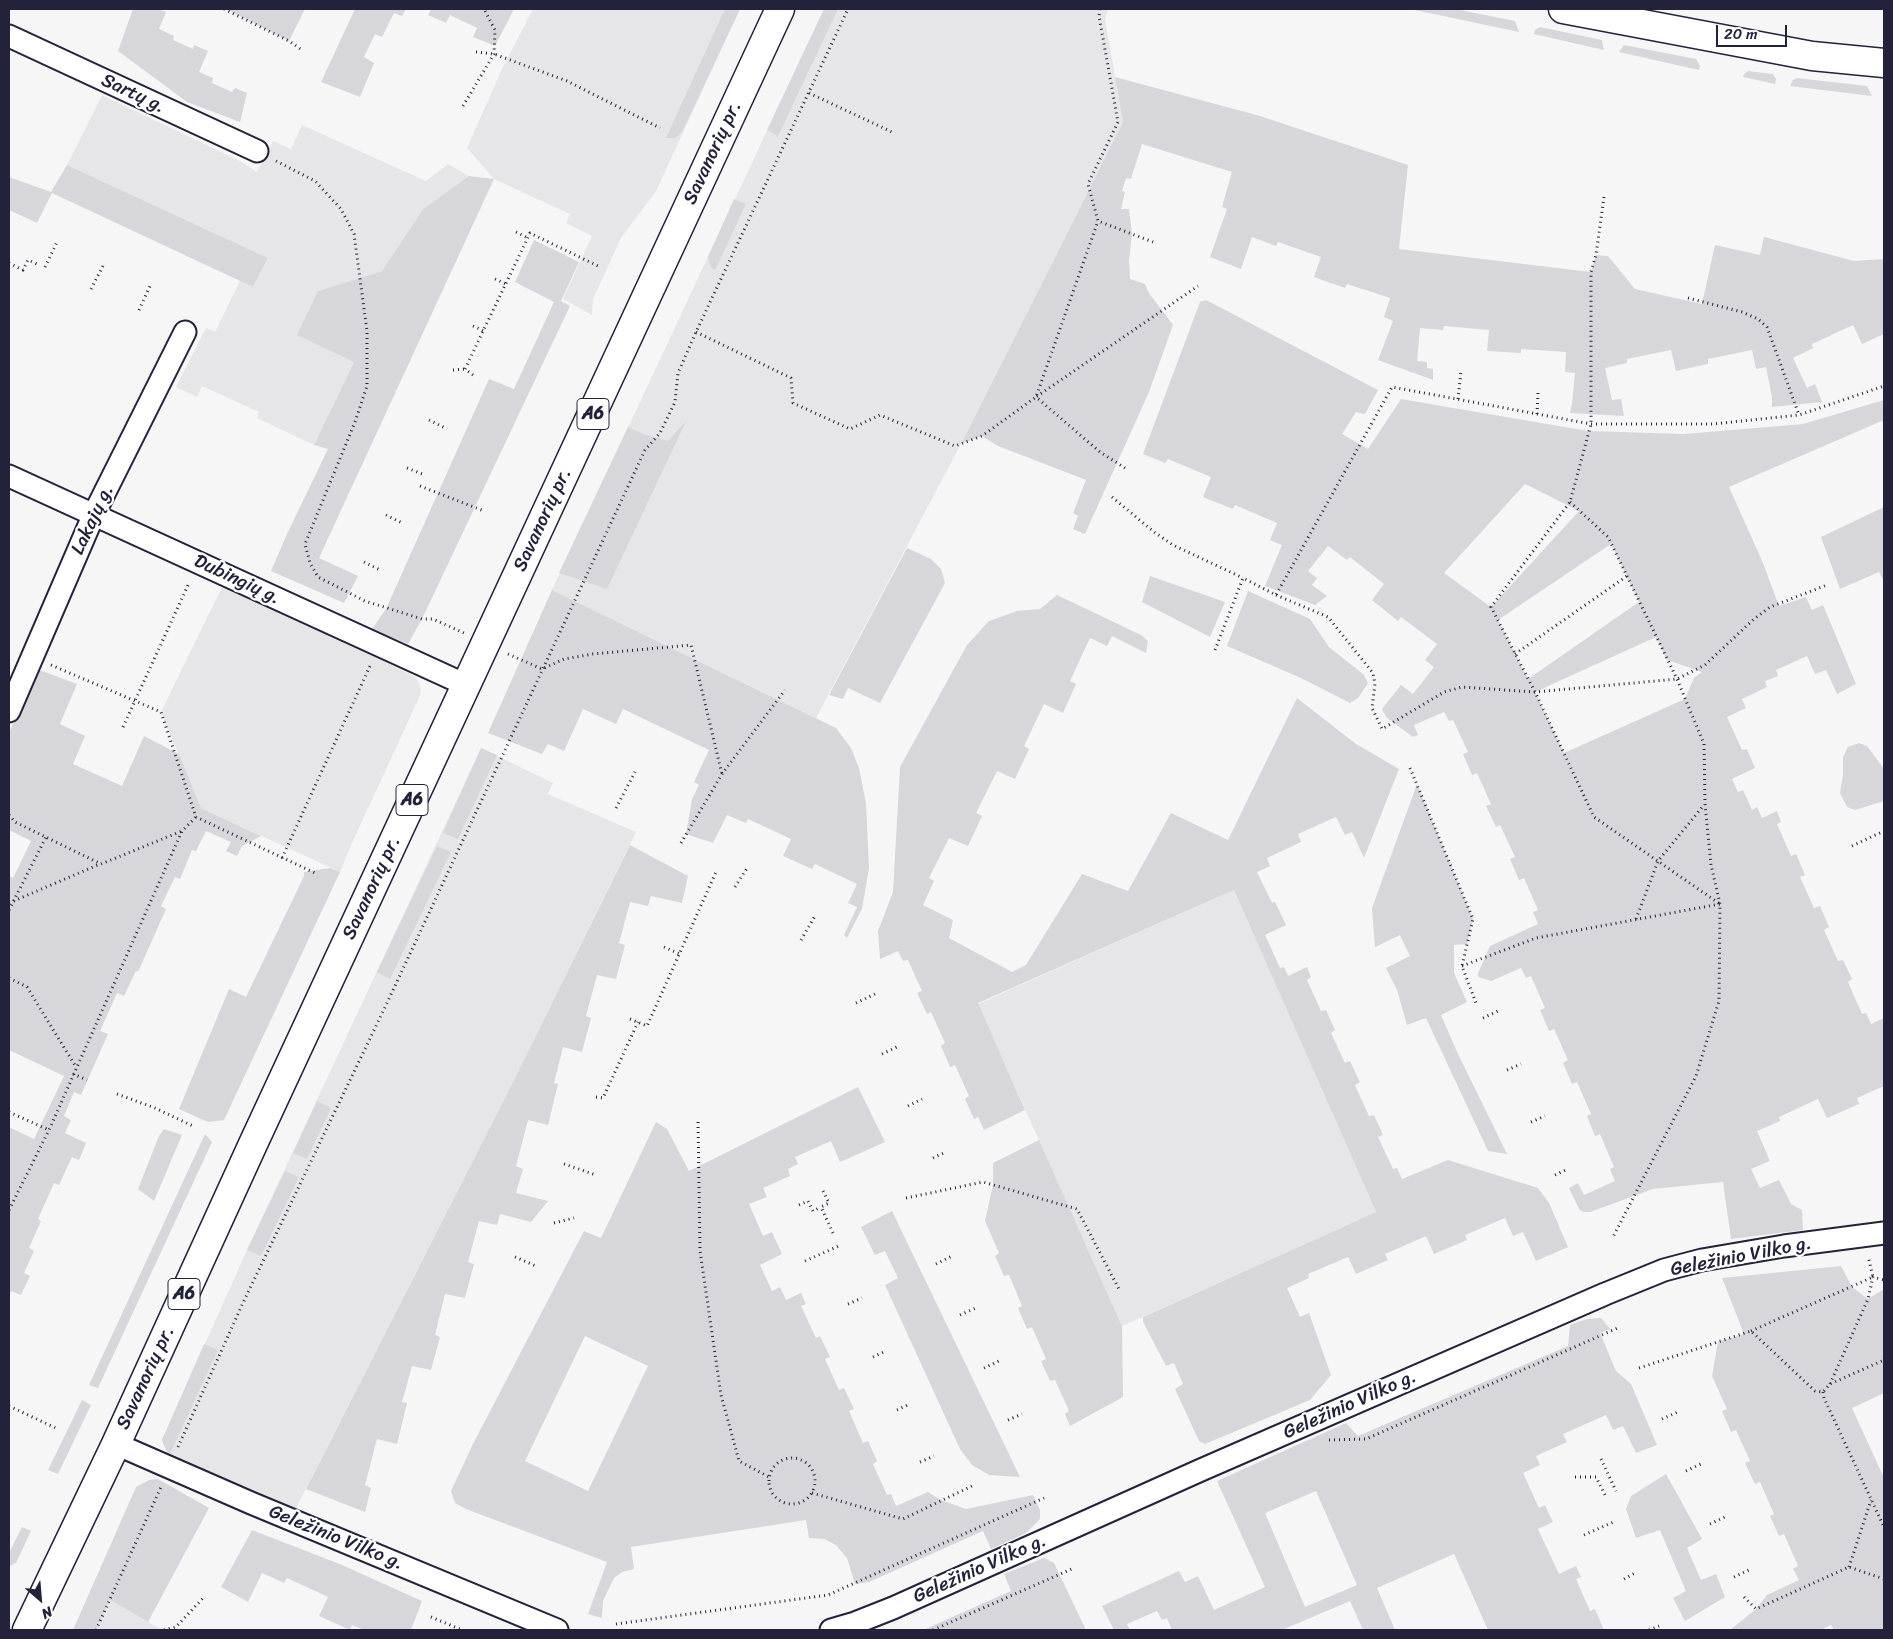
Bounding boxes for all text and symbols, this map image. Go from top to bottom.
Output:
scale bar [1718,15,1789,47]
text: 20 m [1724,21,1758,47]
street label: Sartų g. [97,69,169,119]
street label: Savanorių pr. [679,98,747,208]
road number: A6 [577,398,609,429]
street label: Savanorių pr. [509,465,577,575]
street label: Lakajų g. [67,481,119,559]
street label: Dubingių g. [190,550,284,610]
road number: A6 [396,784,428,816]
street label: Savanorių pr. [338,833,406,943]
street label: Geležinio Vilko g. [1669,1232,1813,1282]
road number: A6 [168,1278,200,1310]
street label: Savanorių pr. [112,1323,180,1433]
street label: Geležinio Vilko g. [1280,1365,1420,1445]
street label: Geležinio Vilko g. [265,1501,407,1575]
street label: Geležinio Vilko g. [910,1529,1050,1609]
north arrow [15,1574,65,1624]
text: N [37,1599,57,1626]

